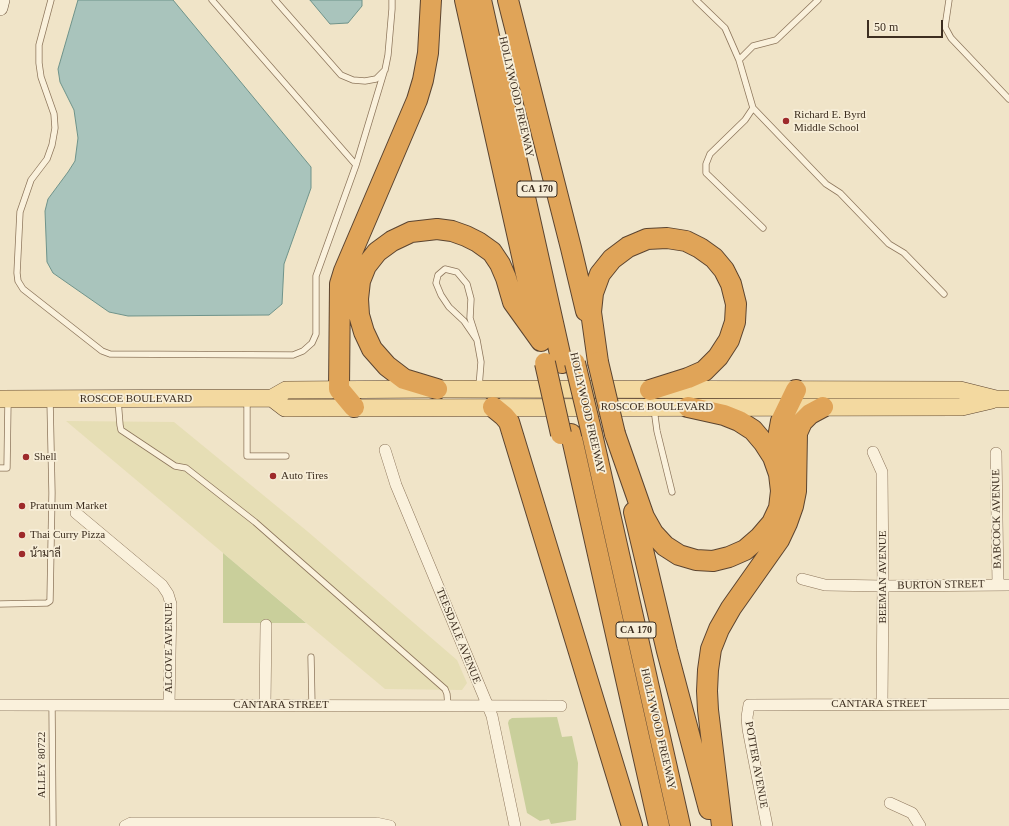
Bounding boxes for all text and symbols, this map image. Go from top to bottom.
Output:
scale bar [869,12,945,38]
text: 50 m [874,20,898,34]
street label: HOLLYWOOD FREEWAY [496,35,536,159]
place label: Richard E. Byrd Middle School [794,108,866,134]
marker: Richard E. Byrd Middle School [781,116,791,126]
road number: CA 170 [517,181,557,197]
street label: HOLLYWOOD FREEWAY [567,351,607,475]
street label: ROSCOE BOULEVARD [80,392,192,406]
street label: ROSCOE BOULEVARD [601,400,713,414]
place label: Shell [34,450,57,464]
marker: Shell [21,452,31,462]
place label: Auto Tires [281,469,328,483]
street label: BABCOCK AVENUE [990,469,1004,569]
marker: Auto Tires [268,471,278,481]
place label: Pratunum Market [30,499,107,513]
marker: Pratunum Market [17,501,27,511]
place label: Thai Curry Pizza [30,528,105,542]
marker: Thai Curry Pizza [17,530,27,540]
street label: BEEMAN AVENUE [876,531,890,623]
place label: น้ามาลี [30,547,61,561]
marker: น้ามาลี [17,549,27,559]
street label: BURTON STREET [897,578,985,592]
street label: TEESDALE AVENUE [433,586,483,686]
street label: ALCOVE AVENUE [162,602,176,694]
road number: CA 170 [616,622,656,638]
street label: HOLLYWOOD FREEWAY [638,667,678,791]
street label: CANTARA STREET [831,697,927,711]
street label: CANTARA STREET [233,698,329,712]
street label: POTTER AVENUE [742,720,770,810]
street label: ALLEY 80722 [35,732,49,798]

